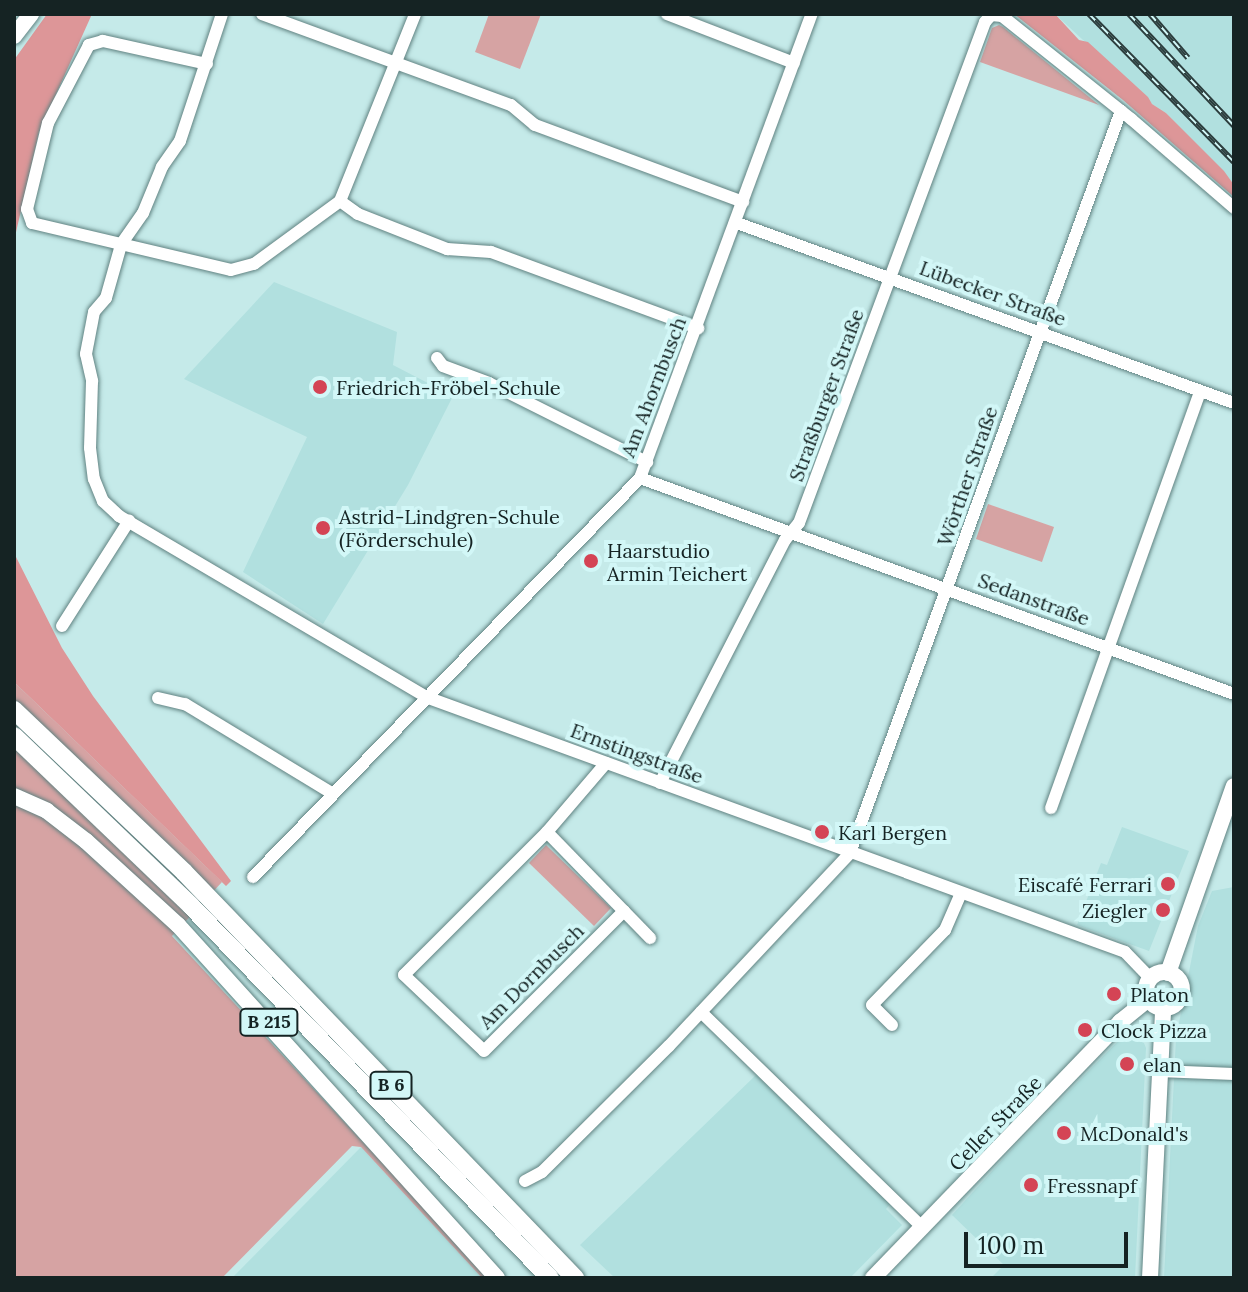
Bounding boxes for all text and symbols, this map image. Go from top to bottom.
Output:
street label: Lübecker Straße [916,255,1070,331]
street label: Straßburger Straße [784,306,868,484]
street label: Am Ahornbusch [615,314,691,460]
place label: Friedrich-Fröbel-Schule [336,375,561,399]
marker: Friedrich-Fröbel-Schule [311,378,329,396]
street label: Wörther Straße [932,403,1002,549]
place label: Astrid-Lindgren-Schule (Förderschule) [339,504,560,551]
marker: Astrid-Lindgren-Schule (Förderschule) [314,519,332,537]
place label: Haarstudio Armin Teichert [607,538,747,585]
marker: Haarstudio Armin Teichert [582,552,600,570]
street label: Sedanstraße [975,568,1093,630]
street label: Ernstingstraße [567,718,707,788]
place label: Karl Bergen [838,820,947,844]
marker: Karl Bergen [813,823,831,841]
place label: Eiscafé Ferrari [1018,872,1152,896]
marker: Eiscafé Ferrari [1159,875,1177,893]
place label: Ziegler [1082,898,1147,922]
marker: Ziegler [1154,901,1172,919]
street label: Am Dornbusch [474,919,588,1033]
place label: Platon [1130,982,1189,1006]
marker: Platon [1105,985,1123,1003]
road number: B 215 [239,1008,299,1036]
place label: Clock Pizza [1101,1018,1207,1042]
marker: Clock Pizza [1076,1021,1094,1039]
place label: elan [1143,1052,1182,1076]
marker: elan [1118,1055,1136,1073]
road number: B 6 [369,1071,413,1099]
street label: Celler Straße [944,1071,1046,1175]
place label: McDonald's [1080,1121,1188,1145]
marker: McDonald's [1055,1124,1073,1142]
place label: Fressnapf [1047,1173,1137,1197]
marker: Fressnapf [1022,1176,1040,1194]
scale bar [968,1216,1132,1266]
text: 100 m [978,1230,1044,1261]

